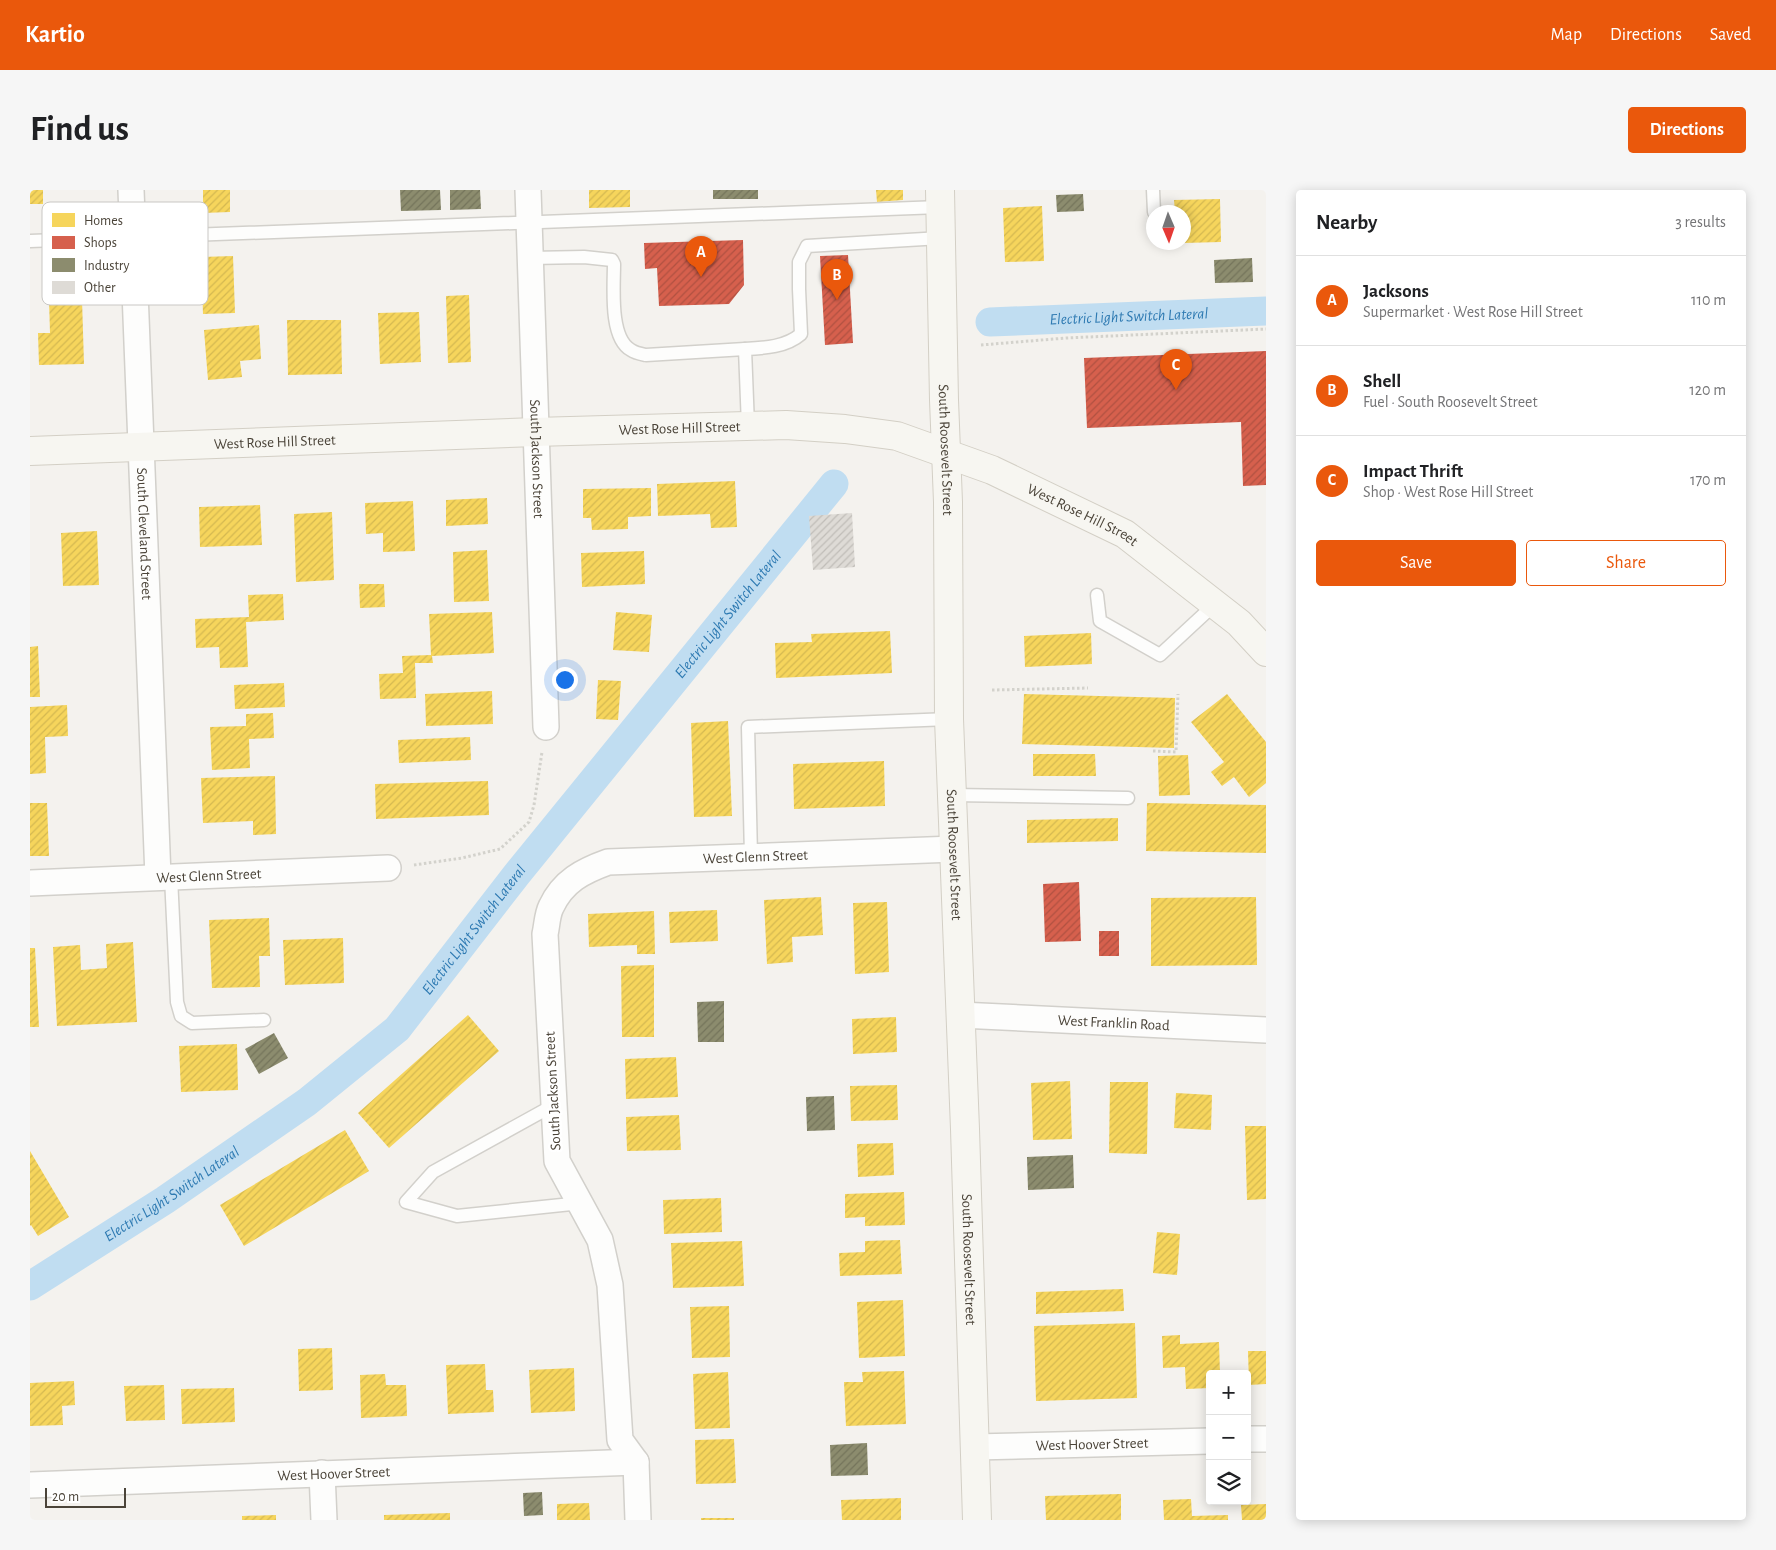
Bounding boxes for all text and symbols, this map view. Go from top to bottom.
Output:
text: Kartio [25,23,85,47]
text: Map [1551,26,1582,44]
text: Directions [1610,26,1682,44]
text: Saved [1710,26,1751,44]
button: Directions [1628,107,1746,153]
text: Find us [30,112,129,147]
legend [42,202,208,305]
north arrow [1146,205,1191,250]
text: Nearby [1316,212,1377,233]
text: Homes [84,214,123,228]
text: 3 results [1675,214,1726,230]
text: Shops [84,236,117,250]
pin: A [685,236,717,277]
text: Industry [84,259,130,273]
pin: B [821,259,853,300]
text: Other [84,281,116,295]
text: Jacksons [1363,282,1429,301]
text: A [1327,292,1337,308]
text: 110 m [1691,292,1726,308]
text: Supermarket · West Rose Hill Street [1363,304,1583,320]
water label: Electric Light Switch Lateral [1049,305,1209,328]
pin: C [1160,349,1192,390]
text: Shell [1363,372,1401,391]
text: B [1327,382,1337,398]
text: 120 m [1689,382,1726,398]
street label: South Roosevelt Street [936,384,956,516]
text: Fuel · South Roosevelt Street [1363,394,1538,410]
street label: South Jackson Street [528,399,547,519]
street label: West Rose Hill Street [618,419,741,437]
street label: West Rose Hill Street [214,432,336,452]
text: Impact Thrift [1363,462,1463,481]
street label: South Cleveland Street [134,467,155,600]
text: C [1328,472,1336,488]
text: 170 m [1690,472,1726,488]
street label: West Rose Hill Street [1025,481,1141,549]
text: Shop · West Rose Hill Street [1363,484,1533,500]
button: Save [1316,540,1516,586]
button: Share [1526,540,1726,586]
water label: Electric Light Switch Lateral [672,548,784,681]
your location [552,667,578,693]
street label: South Roosevelt Street [944,789,964,921]
street label: West Glenn Street [703,847,808,866]
water label: Electric Light Switch Lateral [419,862,529,997]
street label: West Glenn Street [156,866,262,885]
street label: West Franklin Road [1057,1012,1170,1033]
street label: South Jackson Street [542,1031,564,1151]
water label: Electric Light Switch Lateral [101,1143,242,1245]
street label: South Roosevelt Street [959,1194,979,1326]
map controls [1206,1370,1251,1505]
button: + [1206,1370,1251,1415]
button: − [1206,1415,1251,1460]
street label: West Hoover Street [1035,1435,1149,1453]
button: layers [1206,1460,1251,1505]
street label: West Hoover Street [277,1464,391,1483]
scale bar [45,1485,126,1508]
text: 20 m [52,1490,79,1504]

